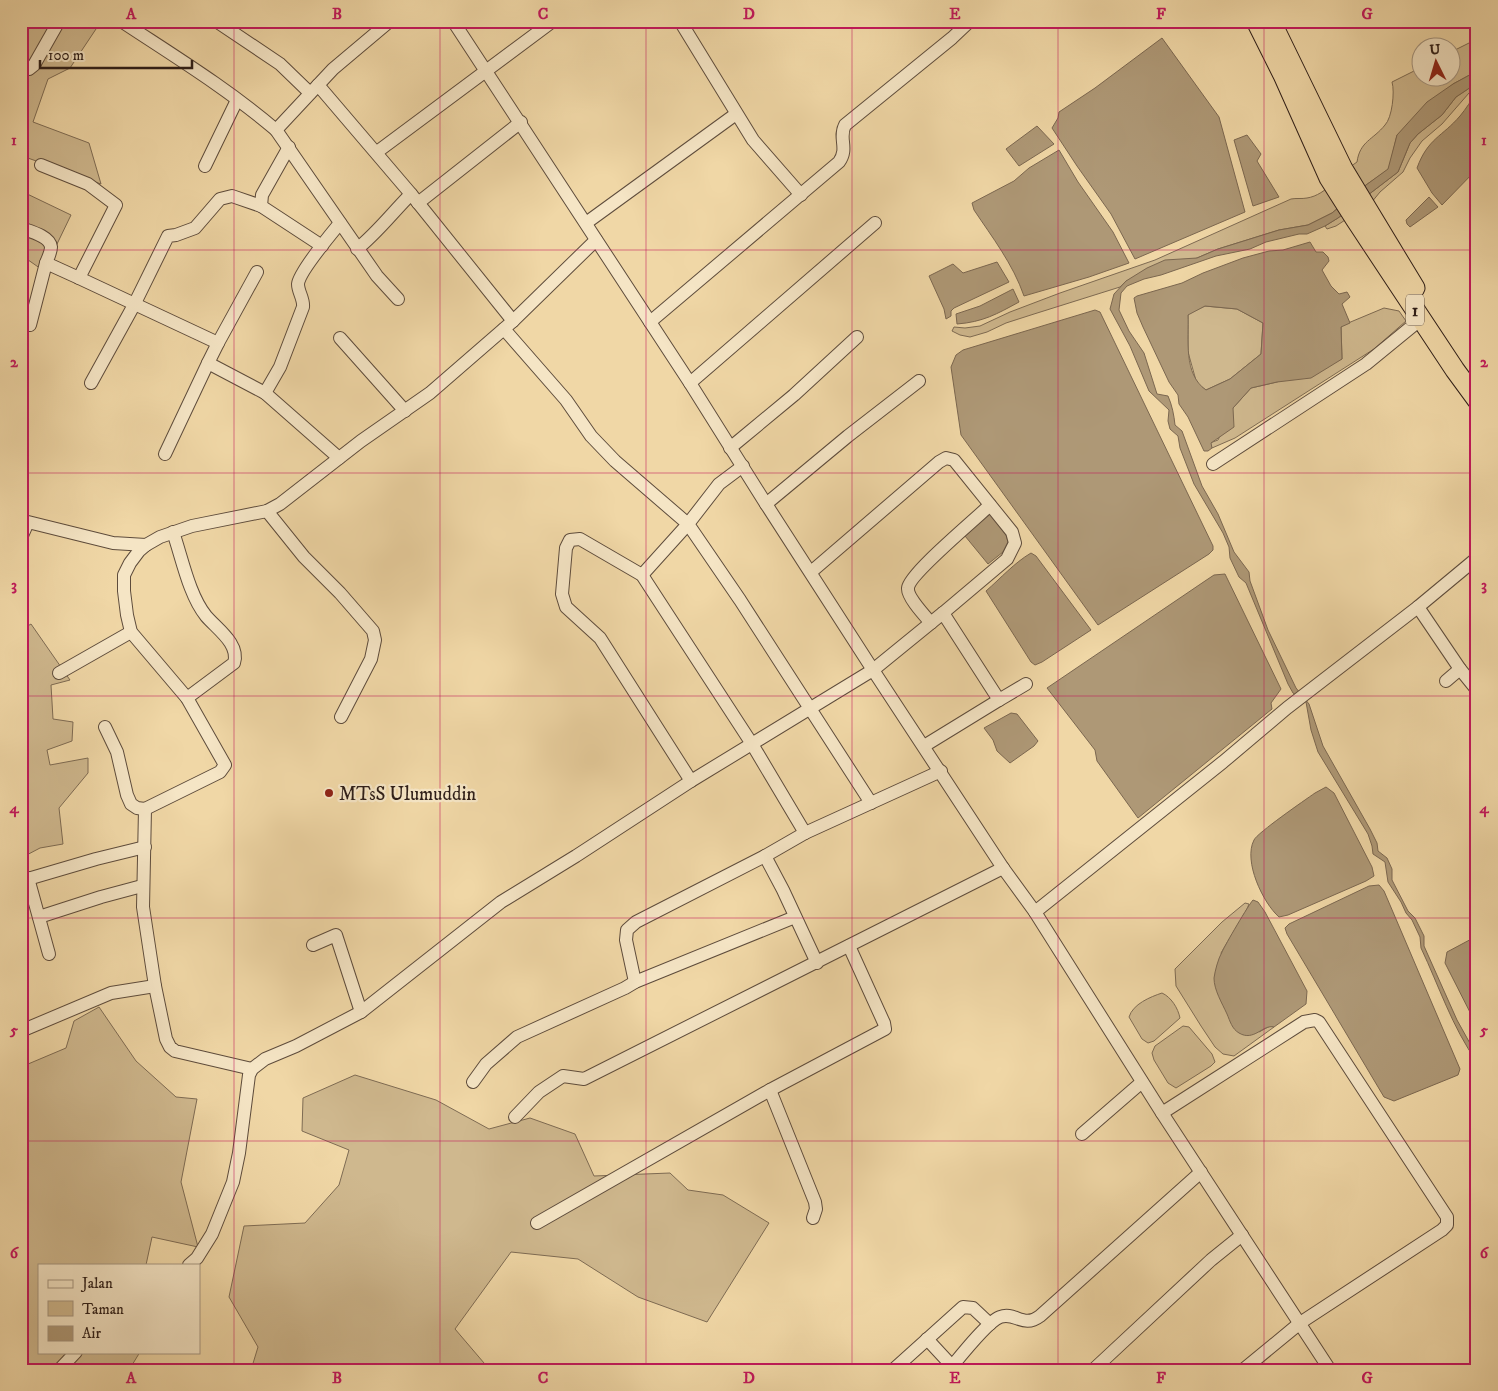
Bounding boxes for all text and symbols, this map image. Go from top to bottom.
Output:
text: A [125,4,137,24]
text: B [332,4,342,24]
text: C [538,4,548,24]
text: D [743,4,755,24]
text: E [949,4,961,24]
text: F [1156,4,1166,24]
text: G [1361,4,1373,24]
scale bar [40,38,192,70]
north arrow [1410,38,1460,88]
text: U [1429,41,1441,59]
text: 100 m [48,46,84,65]
text: 1 [11,130,17,150]
text: 1 [1481,130,1487,150]
road number: 1 [1406,294,1424,326]
text: 2 [10,352,19,372]
text: 2 [1480,352,1489,372]
text: 3 [11,575,17,595]
text: 3 [1481,575,1487,595]
place label: MTsS Ulumuddin [339,783,476,806]
marker: MTsS Ulumuddin [323,787,335,799]
text: 4 [8,798,19,818]
text: 4 [1478,798,1489,818]
text: 5 [9,1020,18,1040]
text: 5 [1479,1020,1488,1040]
text: 6 [10,1243,20,1263]
text: 6 [1480,1243,1490,1263]
legend [38,1264,200,1354]
text: Jalan [80,1274,113,1293]
text: Taman [82,1300,124,1319]
text: Air [82,1324,101,1343]
text: A [125,1368,137,1388]
text: B [332,1368,342,1388]
text: C [538,1368,548,1388]
text: D [743,1368,755,1388]
text: E [949,1368,961,1388]
text: F [1156,1368,1166,1388]
text: G [1361,1368,1373,1388]

